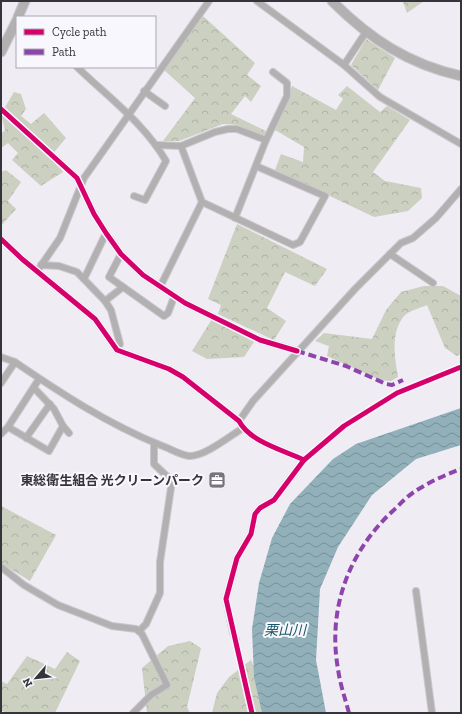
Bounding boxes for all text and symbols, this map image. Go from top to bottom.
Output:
legend [16,16,156,68]
text: Cycle path [52,25,107,39]
text: Path [52,45,76,59]
office icon: 東総衛生組合 光クリーンパーク [207,470,227,490]
place label: 東総衛生組合 光クリーンパーク [20,473,204,488]
water label: 栗山川 [264,622,308,639]
north arrow [16,658,56,698]
text: N [20,675,35,689]

